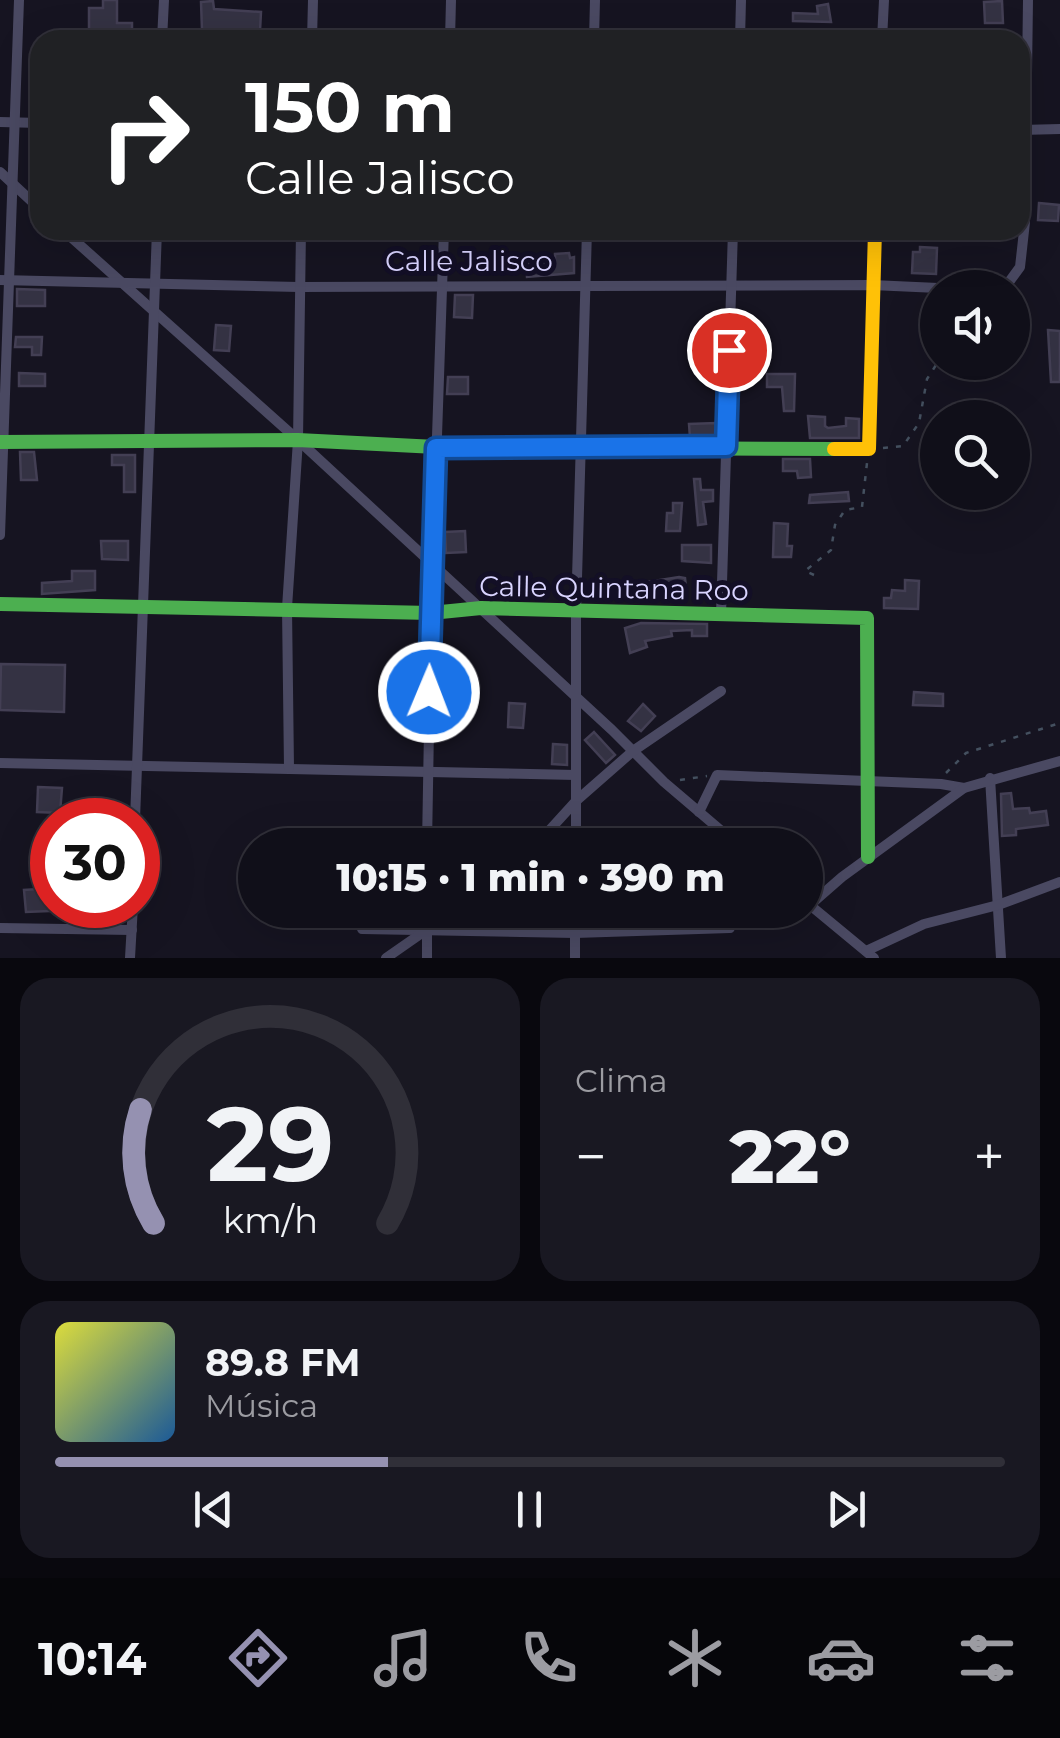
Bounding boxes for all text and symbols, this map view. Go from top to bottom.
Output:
text: 150 m [245,64,455,150]
icon: right [80,70,210,200]
text: Calle Jalisco [245,150,515,205]
street label: Calle Jalisco [385,244,553,278]
map controls [920,270,1030,510]
button: sound [920,270,1030,380]
pin [687,308,772,393]
icon: arrive [702,323,757,378]
button: search [920,400,1030,510]
street label: Calle Quintana Roo [479,569,749,607]
position arrow [377,640,481,744]
speed limit sign: 30 [30,798,160,928]
text: 10:15 · 1 min · 390 m [336,854,725,901]
text: Clima [575,1061,668,1100]
text: 29 [206,1080,334,1207]
text: 22° [729,1110,851,1202]
text: − [575,1123,607,1190]
text: + [973,1123,1005,1190]
text: km/h [222,1198,318,1242]
text: 89.8 FM [205,1339,361,1386]
text: Música [205,1386,318,1425]
icon: previous [186,1482,241,1537]
icon: pause [502,1482,557,1537]
icon: next [819,1482,874,1537]
icon: directions [223,1623,293,1693]
icon: music [368,1623,438,1693]
icon: phone [514,1623,584,1693]
icon: climate [660,1623,730,1693]
icon: car [806,1623,876,1693]
icon: filters [952,1623,1022,1693]
text: 10:14 [38,1631,147,1686]

